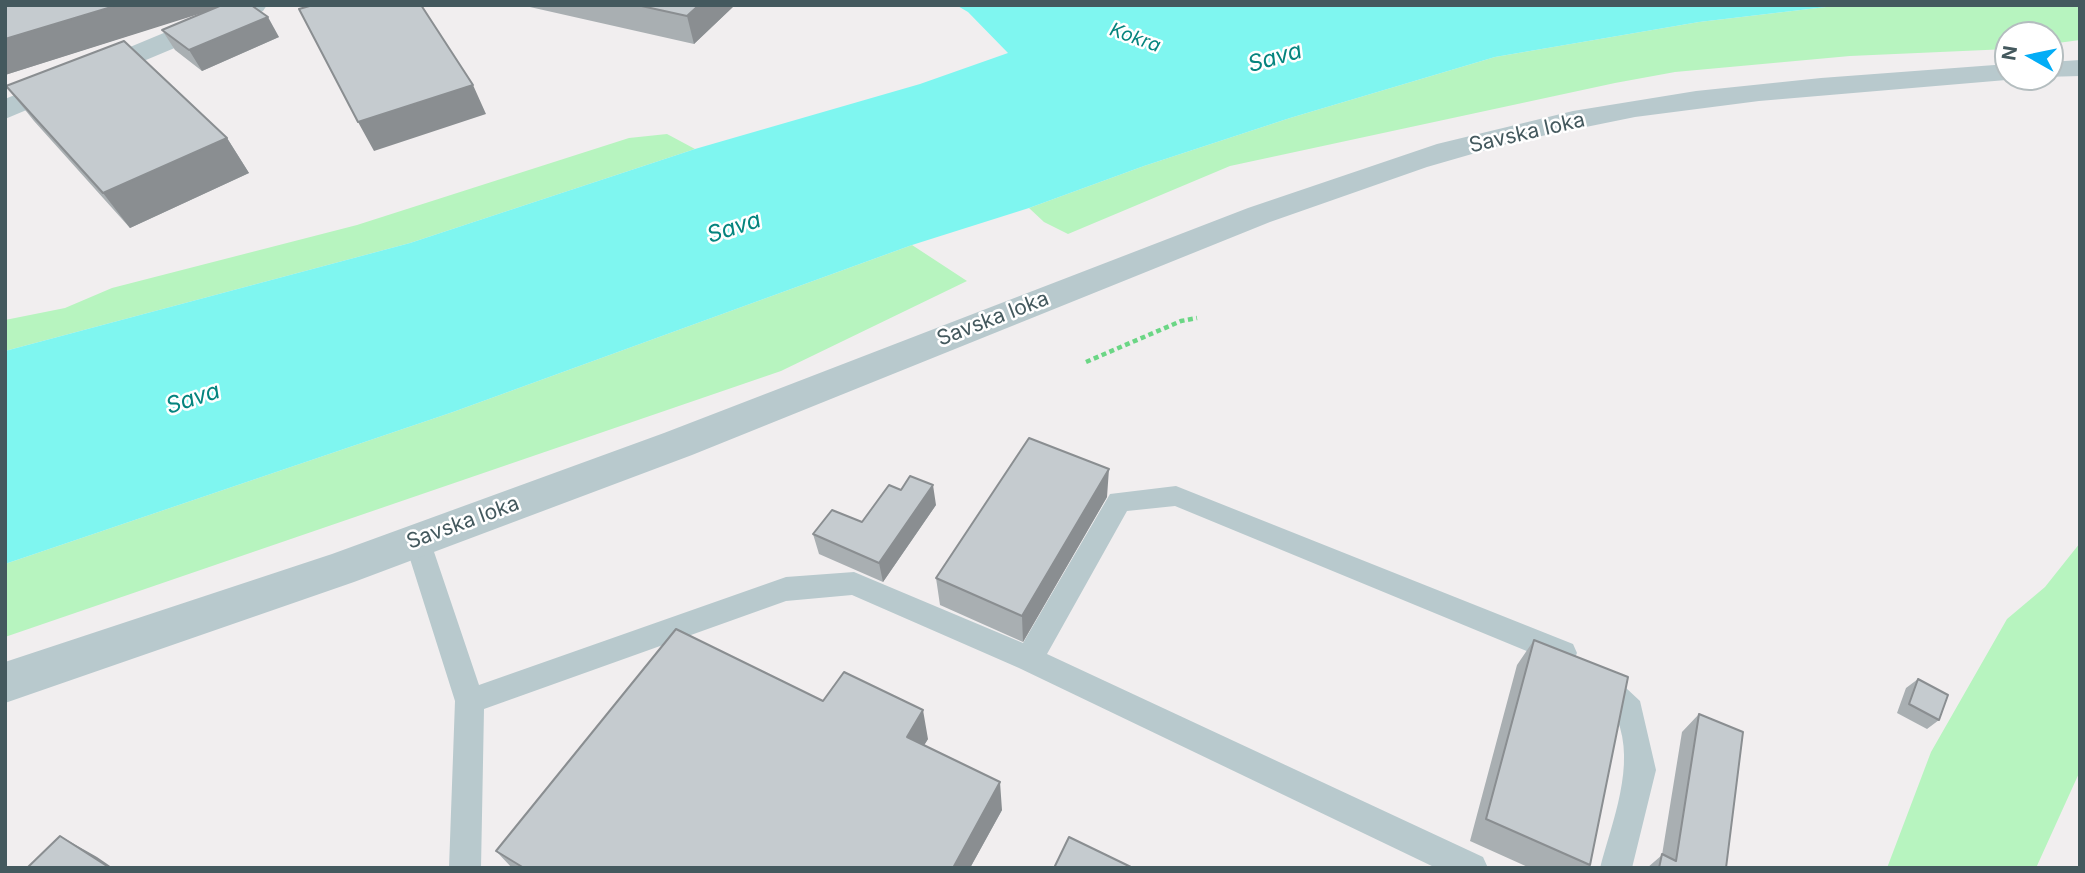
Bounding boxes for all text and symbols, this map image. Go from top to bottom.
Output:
water label: Kokra [1106,18,1164,58]
north arrow [1994,21,2064,91]
water label: Sava [1245,37,1305,79]
text: N [1997,44,2022,62]
street label: Savska loka [1467,107,1587,159]
water label: Sava [704,206,764,250]
street label: Savska loka [933,286,1053,352]
water label: Sava [163,377,223,421]
street label: Savska loka [403,491,523,555]

